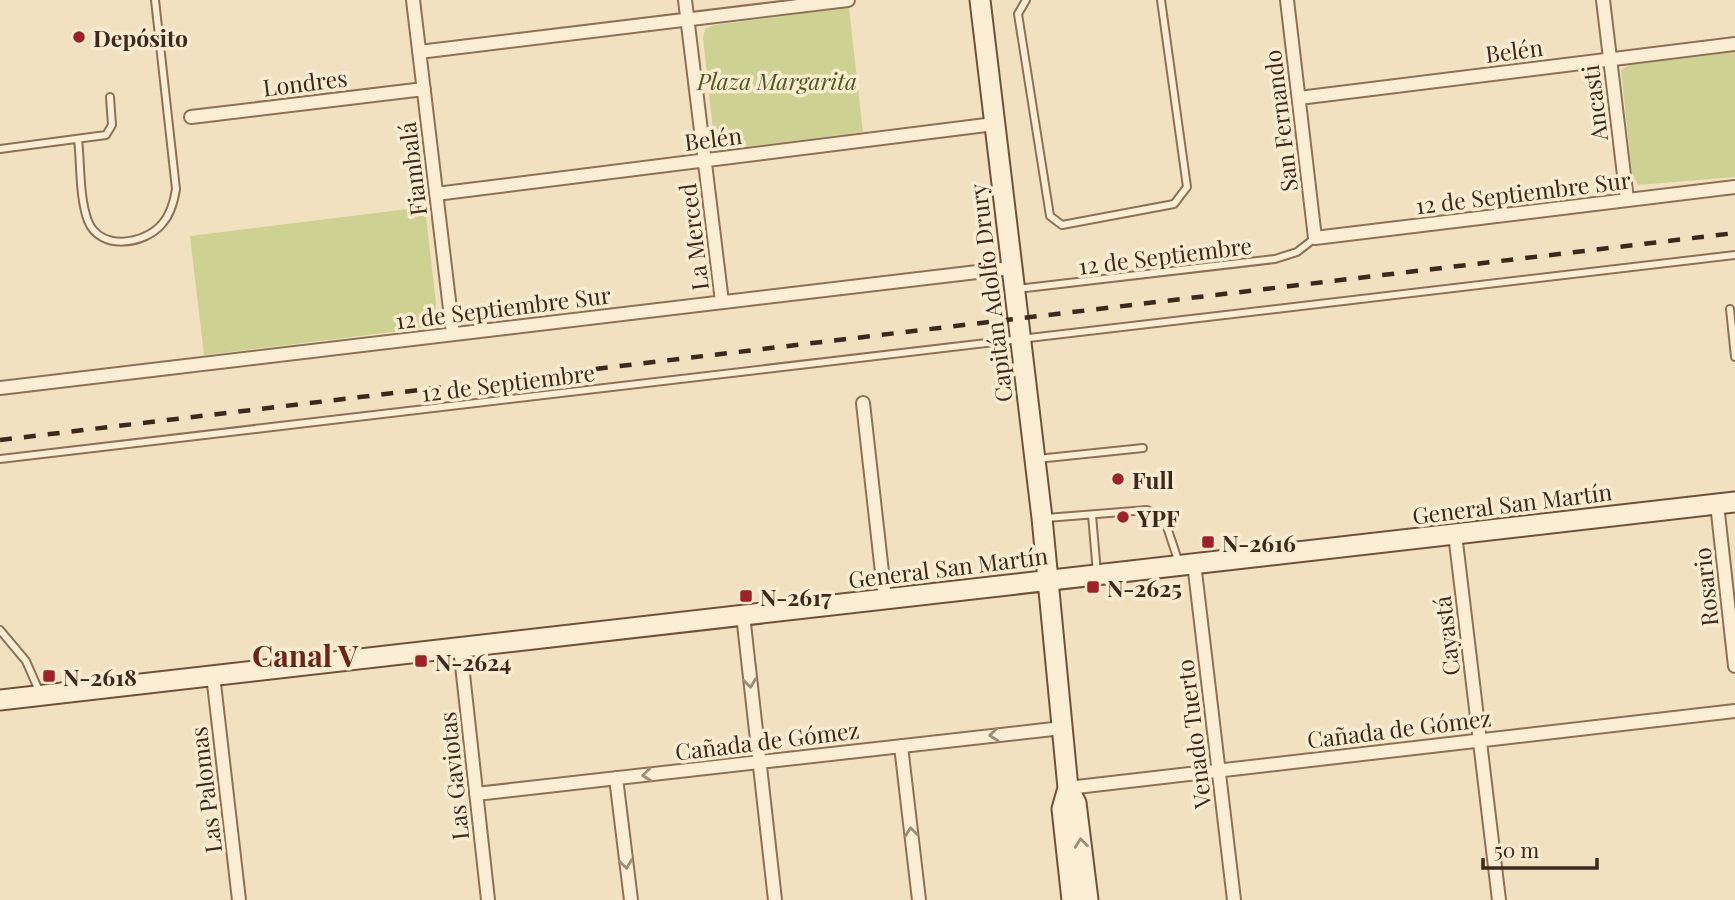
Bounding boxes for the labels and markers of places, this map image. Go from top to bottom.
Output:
place label: Depósito [93,22,188,53]
marker: Depósito [71,29,87,45]
place label: Full [1132,464,1174,495]
marker: Full [1110,471,1126,487]
place label: YPF [1136,502,1180,533]
marker: YPF [1115,509,1131,525]
place label: N-2616 [1222,527,1296,558]
marker: N-2616 [1200,534,1216,550]
place label: N-2625 [1107,572,1182,603]
marker: N-2625 [1085,579,1101,595]
place label: N-2617 [760,581,832,612]
marker: N-2617 [738,588,754,604]
place label: N-2624 [435,646,511,677]
marker: N-2624 [413,653,429,669]
place label: N-2618 [63,661,137,692]
marker: N-2618 [41,668,57,684]

